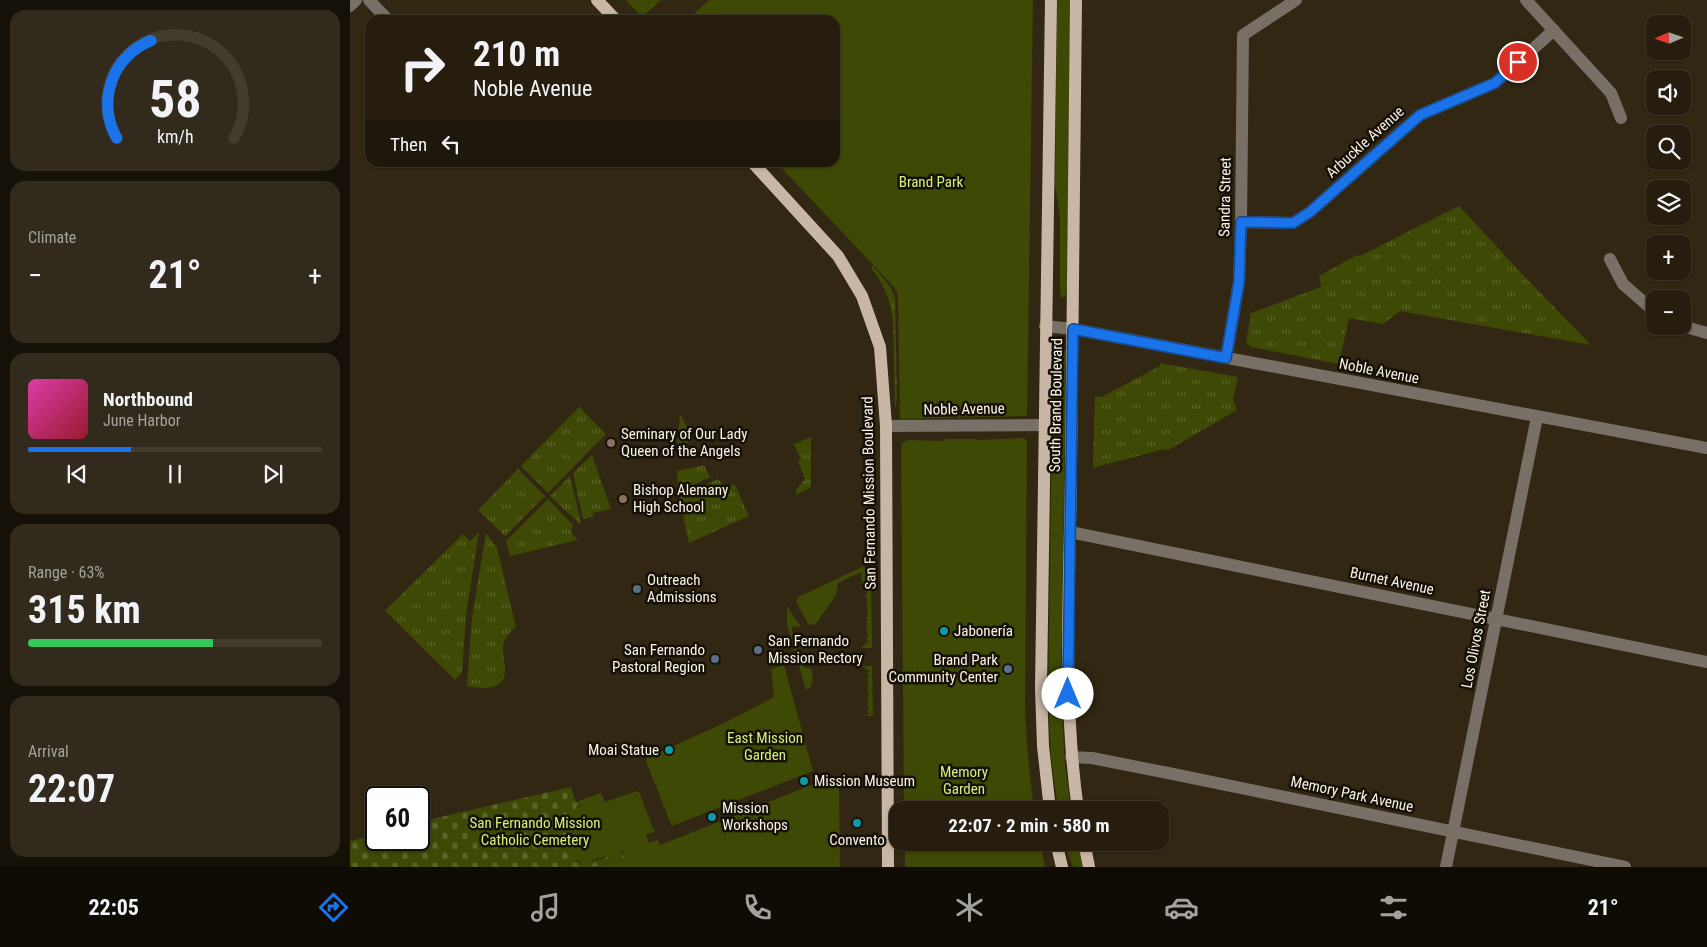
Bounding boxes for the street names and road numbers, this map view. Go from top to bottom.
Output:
street label: Arbuckle Avenue [1322,102,1408,182]
street label: Sandra Street [1215,157,1235,237]
street label: South Brand Boulevard [1046,338,1066,472]
street label: Noble Avenue [1337,354,1421,388]
street label: San Fernando Mission Boulevard [858,396,880,590]
street label: Noble Avenue [923,399,1005,419]
street label: Burnet Avenue [1348,563,1436,599]
street label: Los Olivos Street [1458,588,1494,690]
street label: Memory Park Avenue [1289,772,1415,816]

